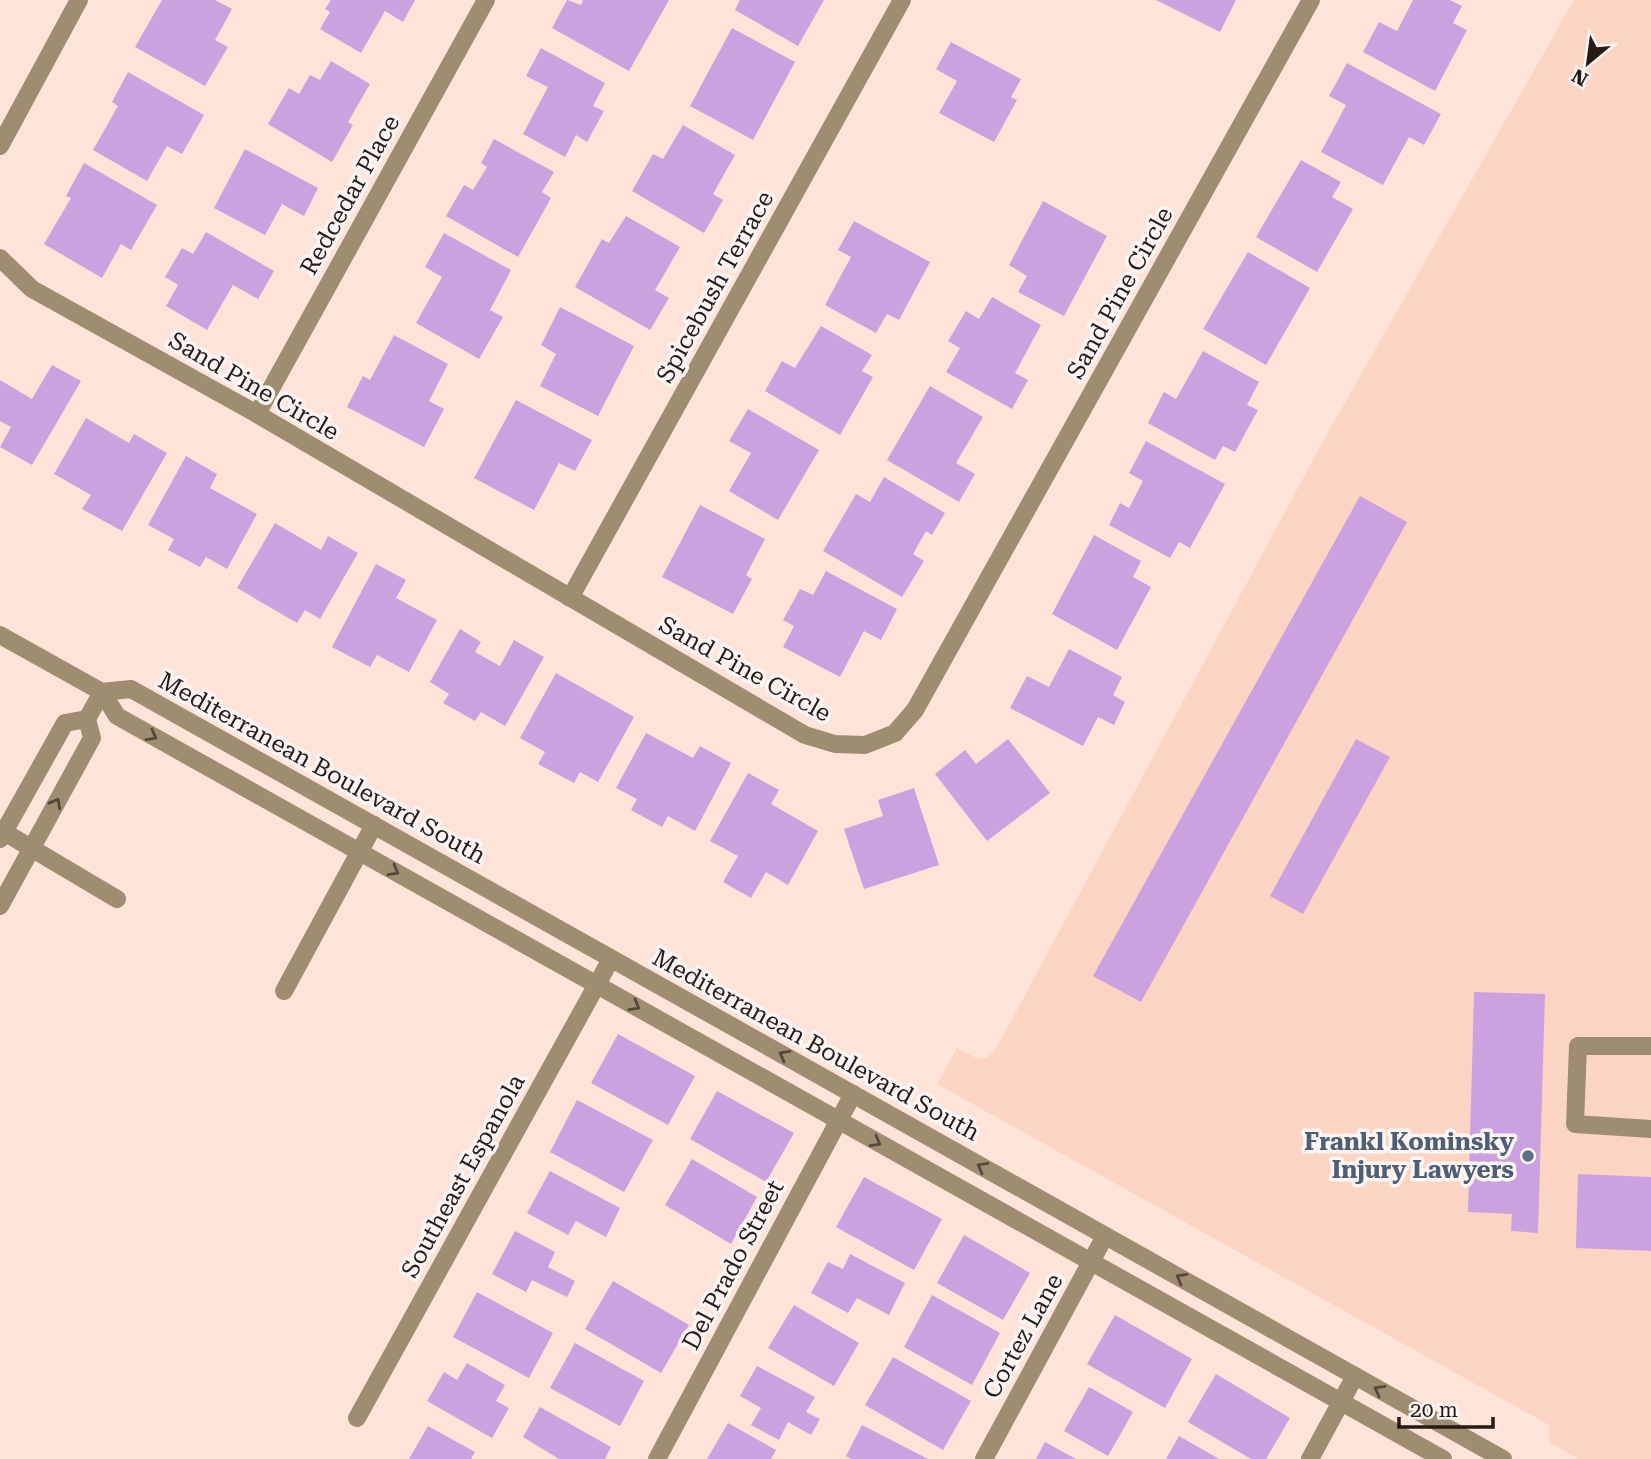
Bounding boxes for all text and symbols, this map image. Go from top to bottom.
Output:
north arrow [1553,28,1623,98]
text: N [1568,64,1592,91]
street label: Redcedar Place [295,110,405,280]
street label: Spicebush Terrace [651,186,779,388]
street label: Sand Pine Circle [1061,202,1179,384]
street label: Sand Pine Circle [164,326,344,446]
street label: Sand Pine Circle [654,610,836,728]
street label: Mediterranean Boulevard South [154,666,490,870]
one-way arrow [145,728,158,741]
one-way arrow [48,798,61,810]
one-way arrow [386,863,399,876]
street label: Mediterranean Boulevard South [648,943,984,1147]
one-way arrow [627,998,640,1011]
one-way arrow [779,1050,791,1063]
street label: Southeast Espanola [395,1070,531,1282]
place label: Frankl Kominsky Injury Lawyers [1304,1128,1514,1184]
one-way arrow [868,1134,881,1147]
marker: Frankl Kominsky Injury Lawyers [1520,1148,1536,1164]
one-way arrow [977,1162,990,1175]
street label: Del Prado Street [677,1175,790,1355]
street label: Cortez Lane [977,1269,1069,1403]
one-way arrow [1175,1273,1188,1286]
one-way arrow [1374,1385,1386,1398]
scale bar [1399,1386,1494,1430]
text: 20 m [1410,1398,1458,1422]

